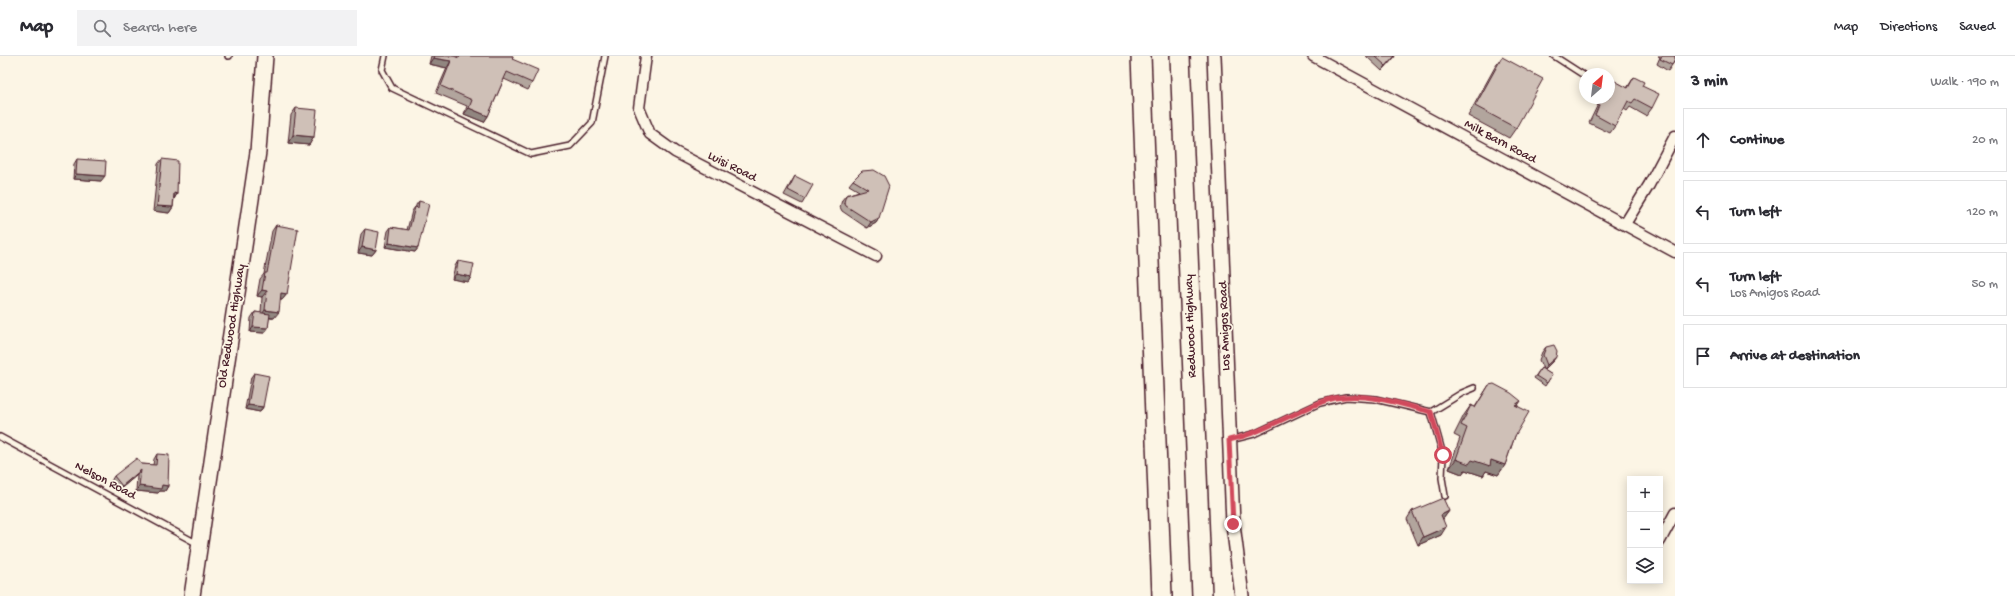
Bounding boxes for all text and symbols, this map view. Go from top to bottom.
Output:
search box [77,10,357,46]
text: Map [20,16,53,39]
icon: search [91,17,113,39]
text: Search here [123,19,197,37]
text: Map [1834,19,1858,36]
text: Directions [1880,19,1937,36]
text: Saved [1959,19,1995,36]
north arrow [1579,68,1615,104]
text: 3 min [1691,72,1728,92]
text: Walk · 190 m [1930,75,1999,90]
street label: Milk Barn Road [1461,117,1540,168]
icon: ahead [1692,129,1714,151]
text: Continue [1730,131,1784,149]
text: 20 m [1972,133,1998,148]
street label: Luisi Road [705,148,760,186]
icon: left [1692,201,1714,223]
text: Turn left [1730,203,1781,221]
text: 120 m [1967,205,1998,220]
street label: Old Redwood Highway [215,262,249,389]
text: Turn left [1730,268,1781,286]
street label: Redwood Highway [1182,273,1200,378]
icon: left [1692,273,1714,295]
text: 50 m [1971,277,1998,292]
street label: Los Amigos Road [1216,280,1234,371]
text: Los Amigos Road [1730,286,1820,301]
icon: arrive [1692,345,1714,367]
text: Arrive at destination [1730,347,1860,365]
route start [1434,446,1452,464]
street label: Nelson Road [72,459,139,504]
map controls [1627,476,1663,584]
button: + [1627,476,1663,512]
button: − [1627,512,1663,548]
route end [1224,515,1242,533]
button: layers [1627,548,1663,584]

